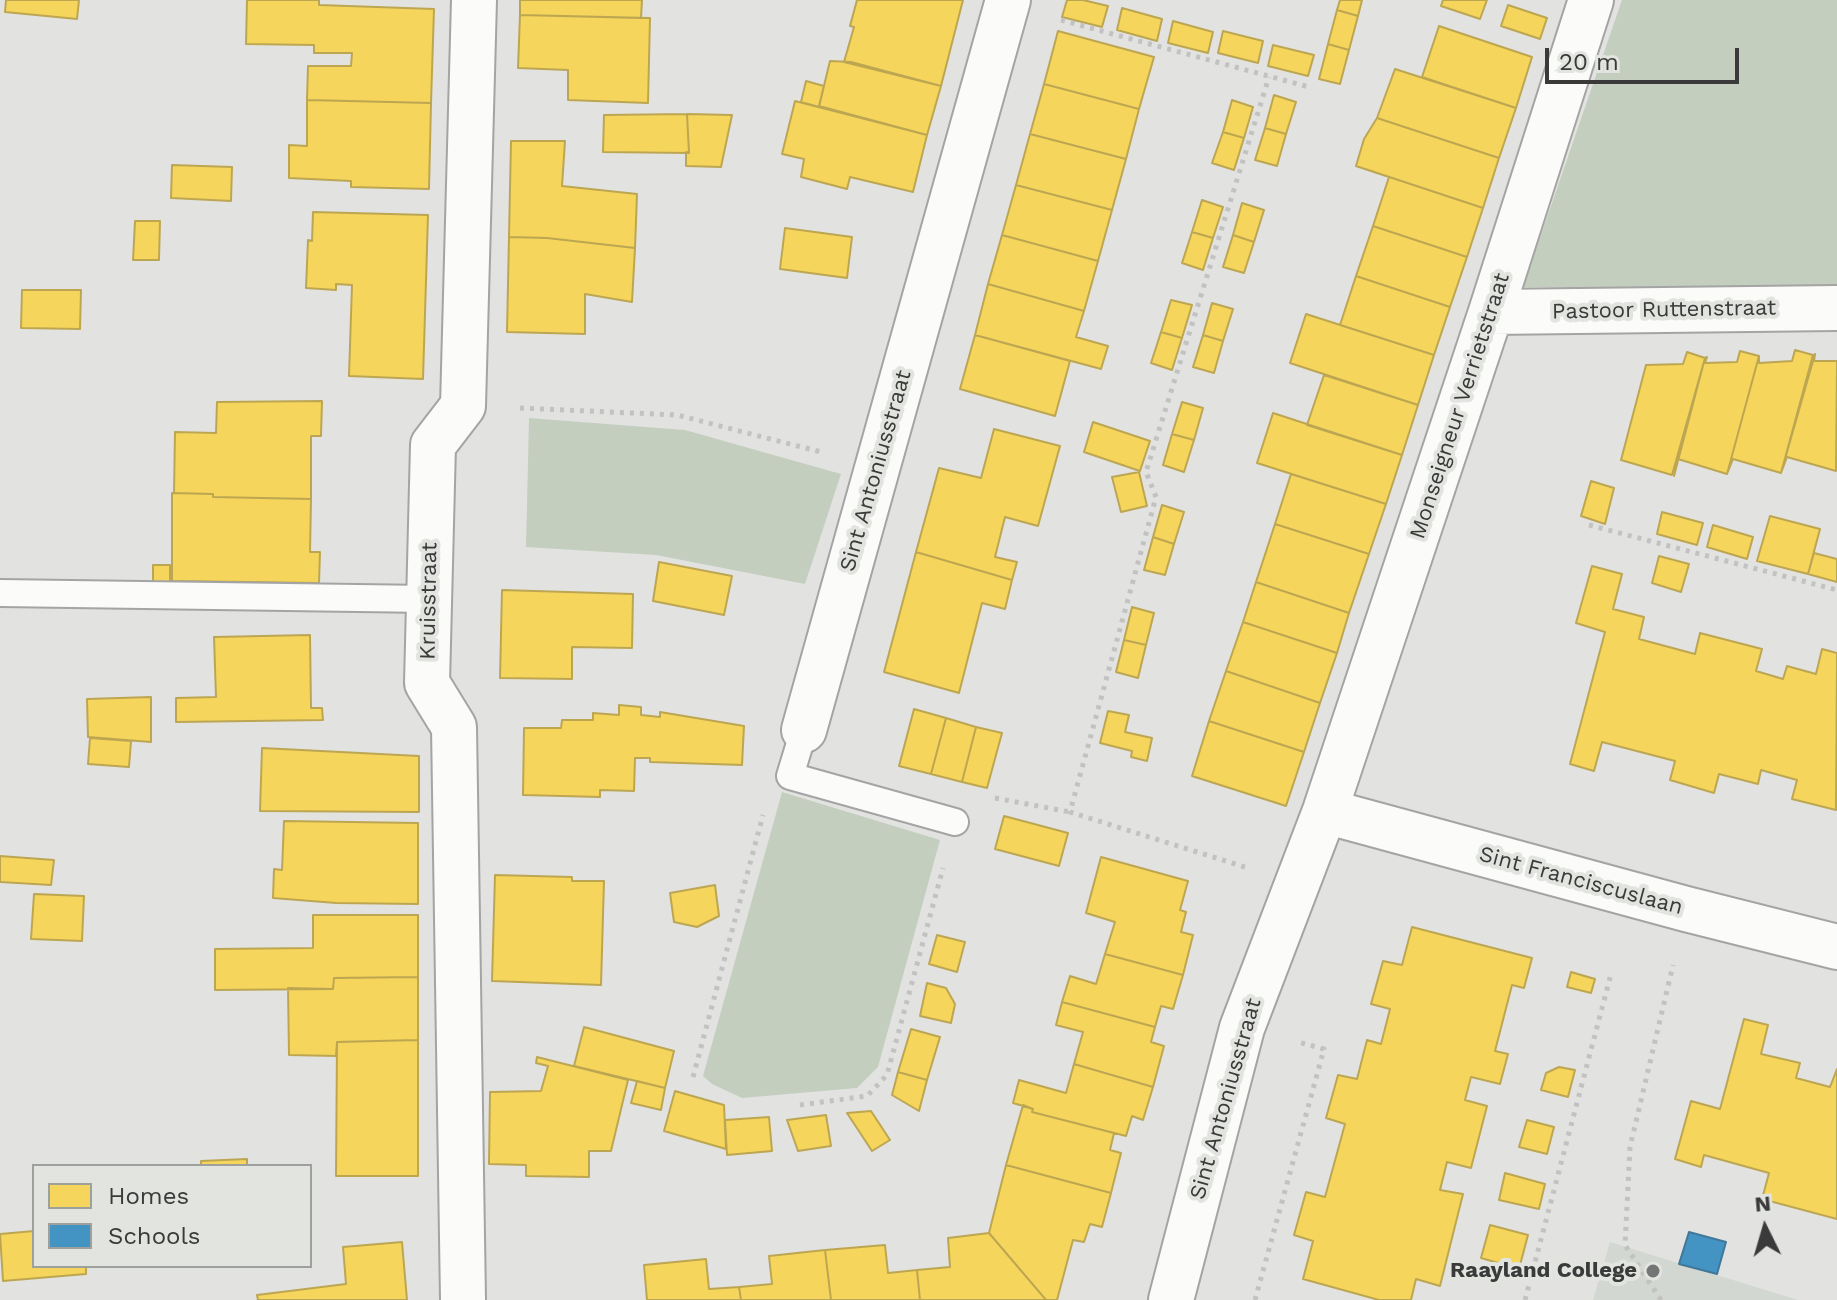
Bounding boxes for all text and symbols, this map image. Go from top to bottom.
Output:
scale bar [1549,32,1743,82]
text: 20 m [1559,48,1619,76]
street label: Monseigneur Verrietstraat [1404,270,1516,542]
street label: Pastoor Ruttenstraat [1552,295,1776,325]
street label: Sint Antoniusstraat [835,367,917,575]
street label: Kruisstraat [415,542,443,660]
street label: Sint Franciscuslaan [1476,841,1686,921]
street label: Sint Antoniusstraat [1185,995,1267,1203]
legend [32,1164,312,1268]
text: Homes [108,1182,189,1210]
north arrow [1725,1188,1805,1268]
text: N [1754,1190,1772,1217]
text: Schools [108,1222,200,1250]
place label: Raayland College [1450,1258,1637,1284]
marker: Raayland College [1644,1262,1662,1280]

